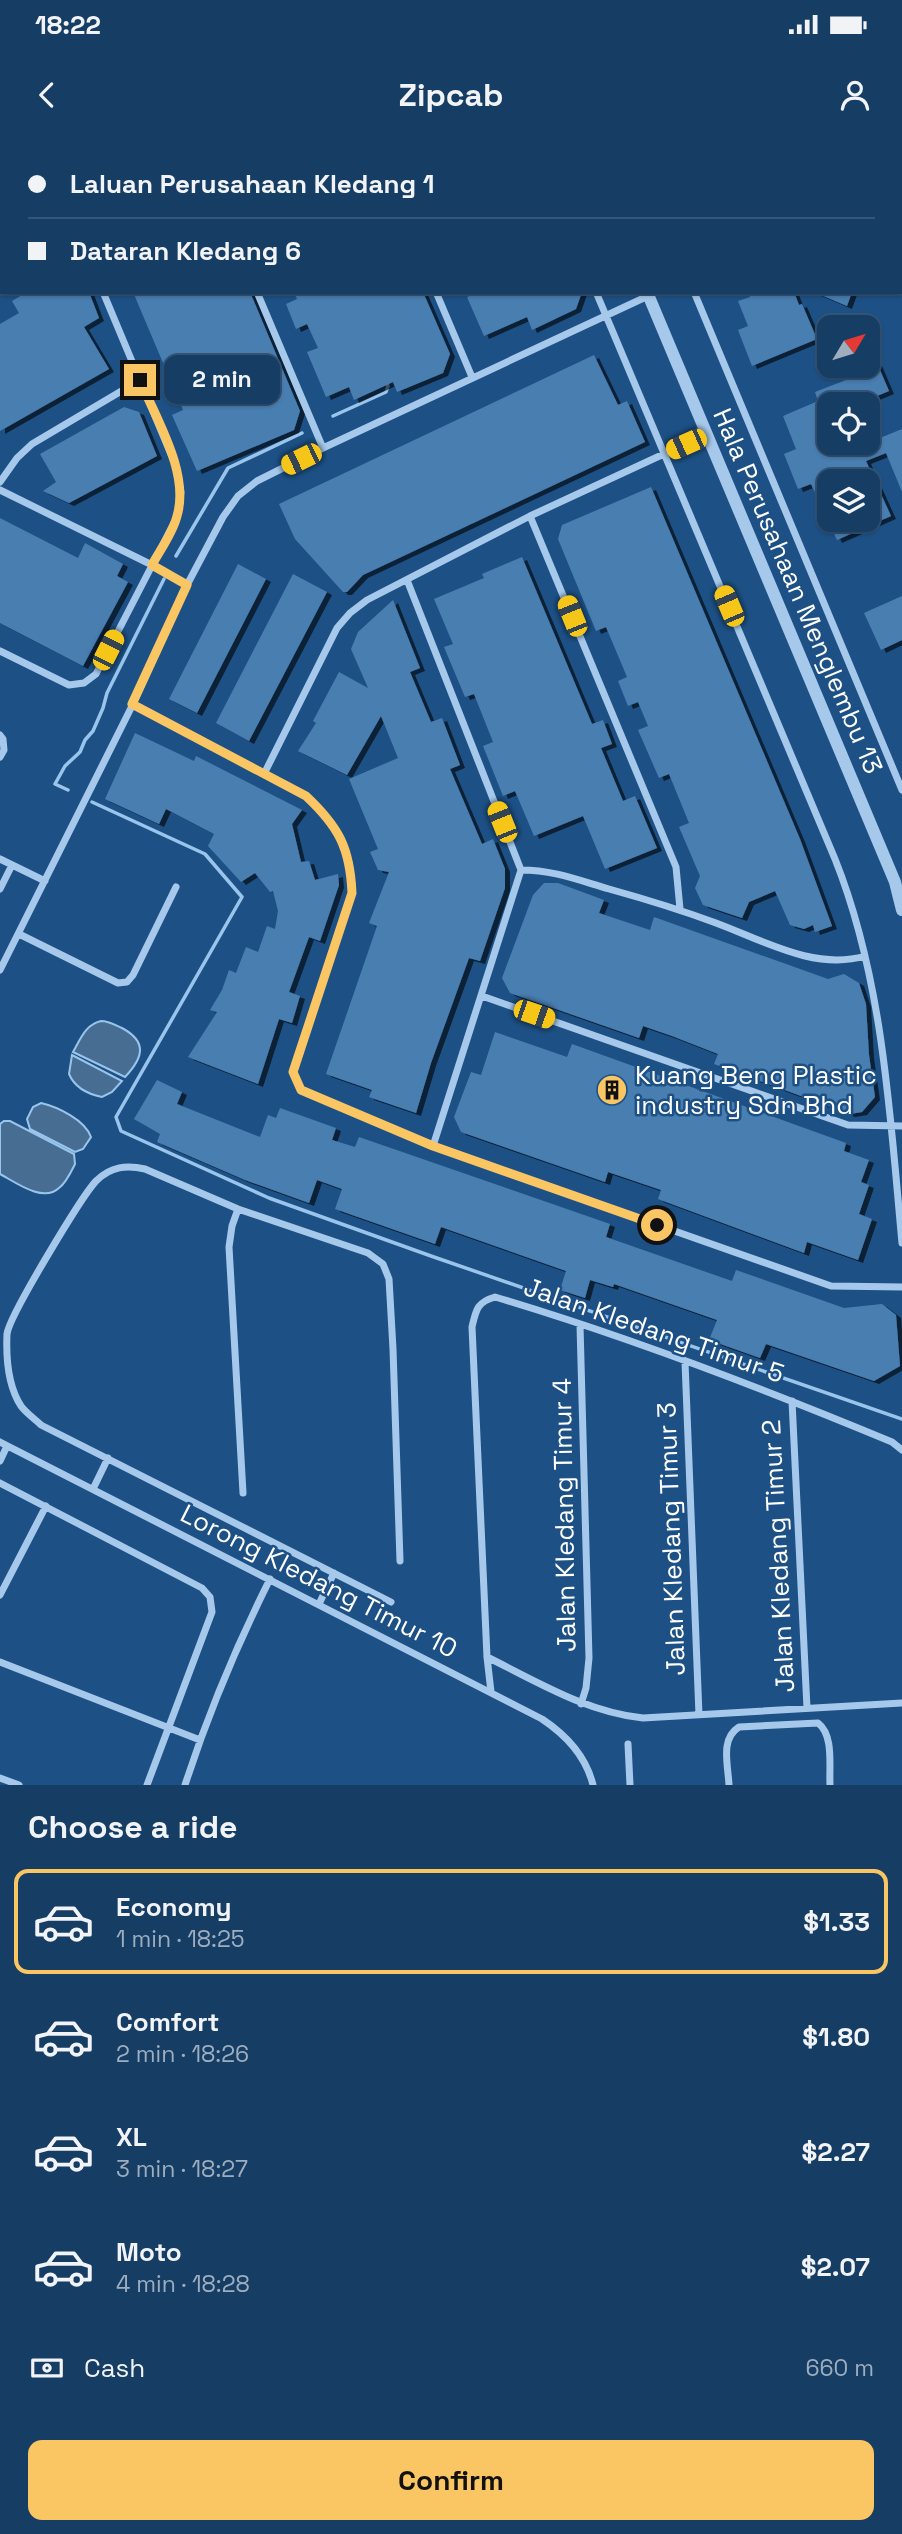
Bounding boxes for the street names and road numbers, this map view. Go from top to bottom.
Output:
street label: Hala Perusahaan Menglembu 13 [705,403,891,779]
street label: Jalan Kledang Timur 5 [519,1269,789,1391]
street label: Jalan Kledang Timur 4 [545,1378,583,1652]
street label: Jalan Kledang Timur 3 [649,1402,693,1676]
street label: Jalan Kledang Timur 2 [754,1419,802,1693]
street label: Lorong Kledang Timur 10 [175,1496,463,1666]

